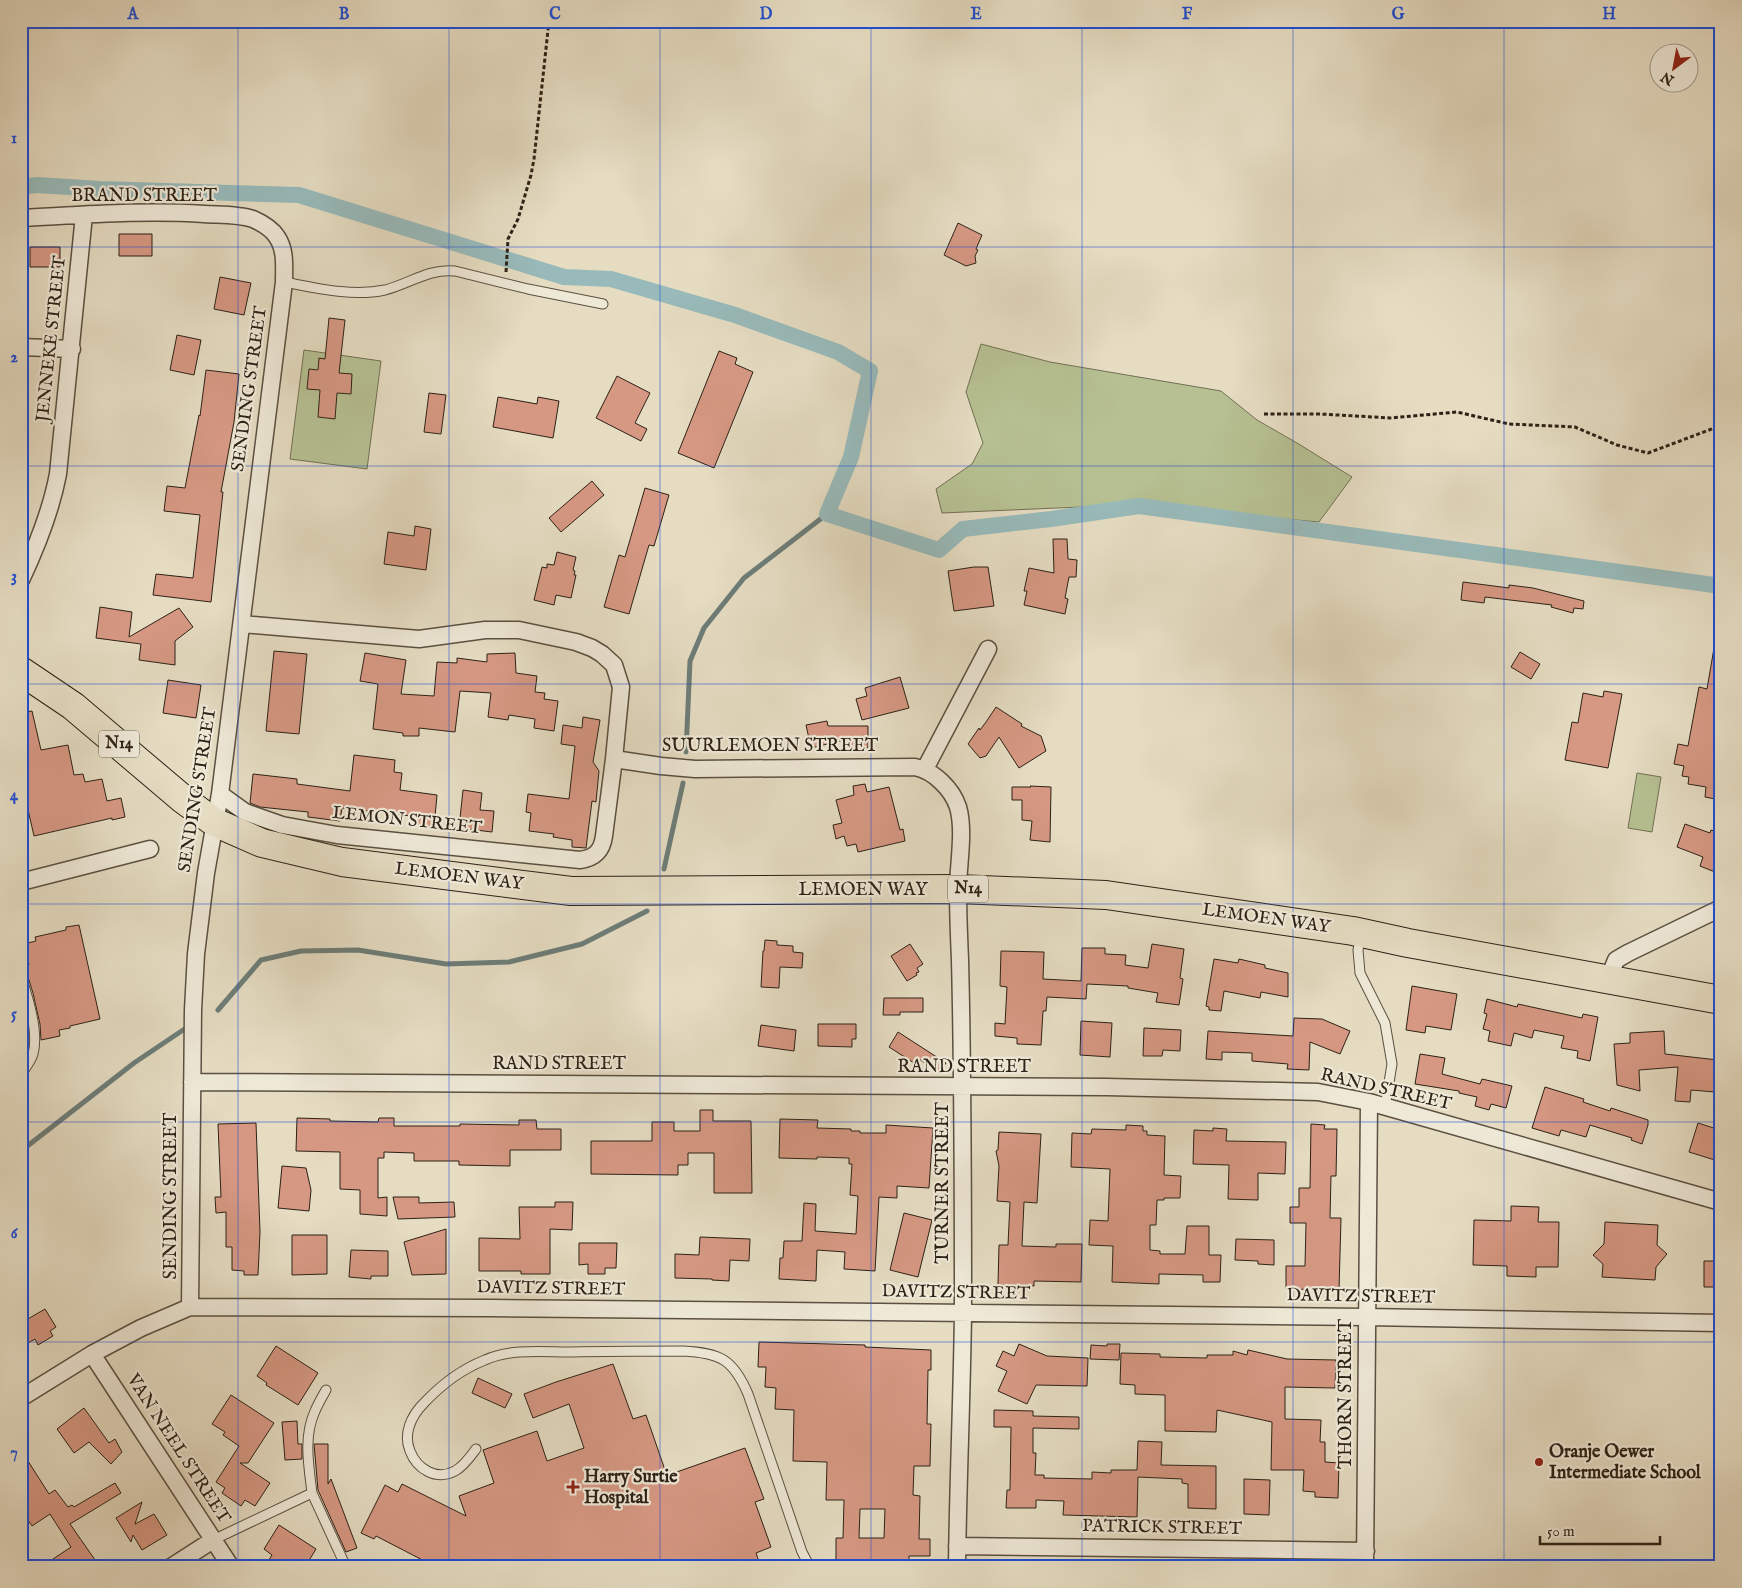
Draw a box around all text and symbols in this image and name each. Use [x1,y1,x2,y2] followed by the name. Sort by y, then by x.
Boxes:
[127,5,140,25] text: A
[339,5,350,25] text: B
[549,5,561,25] text: C
[760,5,773,25] text: D
[970,5,982,25] text: E
[1182,5,1193,25] text: F
[1392,5,1405,25] text: G
[1602,5,1616,25] text: H
[1650,42,1700,92] north arrow
[1658,67,1678,90] text: N
[11,129,17,149] text: 1
[71,185,217,208] street label: BRAND STREET
[32,255,72,425] street label: JENNEKE STREET
[227,305,273,473] street label: SENDING STREET
[10,348,18,368] text: 2
[11,567,17,587] text: 3
[174,706,222,874] street label: SENDING STREET
[99,731,139,758] road number: N14
[662,735,878,758] street label: SUURLEMOEN STREET
[10,786,19,806] text: 4
[331,802,483,840] street label: LEMON STREET
[393,858,525,896] street label: LEMOEN WAY
[948,876,988,902] road number: N14
[798,879,928,902] street label: LEMOEN WAY
[1200,899,1332,939] street label: LEMOEN WAY
[11,1005,17,1025] text: 5
[492,1053,626,1076] street label: RAND STREET
[897,1056,1031,1079] street label: RAND STREET
[1318,1064,1454,1116] street label: RAND STREET
[932,1102,955,1264] street label: TURNER STREET
[160,1113,183,1279] street label: SENDING STREET
[11,1224,19,1244] text: 6
[476,1276,626,1302] street label: DAVITZ STREET
[881,1280,1031,1306] street label: DAVITZ STREET
[1286,1284,1436,1310] street label: DAVITZ STREET
[1335,1319,1358,1469] street label: THORN STREET
[120,1369,235,1528] street label: VAN NEEL STREET
[1549,1441,1702,1485] place label: Oranje Oewer Intermediate School
[10,1443,18,1463] text: 7
[1533,1456,1545,1468] marker: Oranje Oewer Intermediate School
[584,1466,678,1510] place label: Harry Surtie Hospital
[566,1480,580,1494] marker: Harry Surtie Hospital
[1540,1513,1660,1545] scale bar
[1082,1515,1242,1541] street label: PATRICK STREET
[1547,1522,1575,1541] text: 50 m

